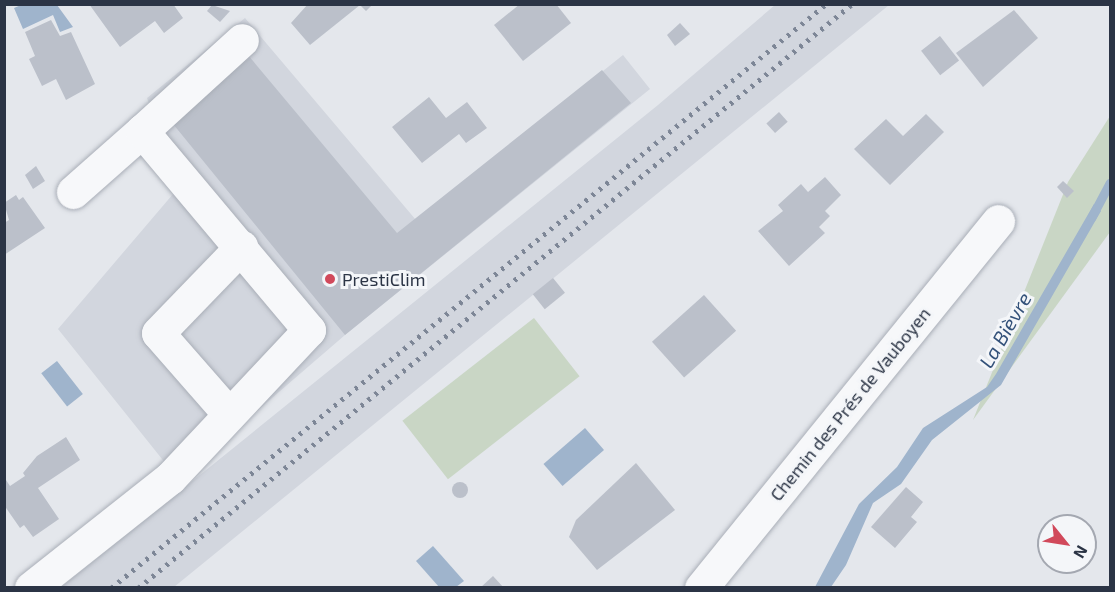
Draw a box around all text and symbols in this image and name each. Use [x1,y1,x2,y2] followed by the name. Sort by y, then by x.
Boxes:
[342,268,426,290] place label: PrestiClim
[323,272,337,286] marker: PrestiClim
[974,288,1036,372] water label: La Bièvre
[765,303,935,505] street label: Chemin des Prés de Vauboyen
[1037,514,1097,574] north arrow
[1070,542,1092,562] text: N

